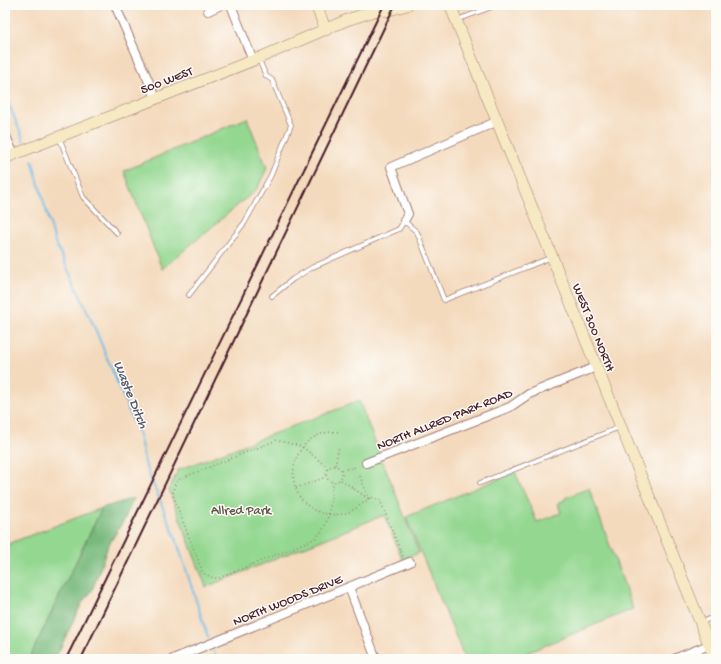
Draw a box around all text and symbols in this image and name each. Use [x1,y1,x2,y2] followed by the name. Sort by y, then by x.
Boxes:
[139,64,196,98] street label: 500 WEST
[568,282,617,375] street label: WEST 300 NORTH
[108,359,151,432] water label: Waste Ditch
[375,386,515,454] street label: NORTH ALLRED PARK ROAD
[211,504,272,519] park label: Allred Park
[231,572,346,630] street label: NORTH WOODS DRIVE

